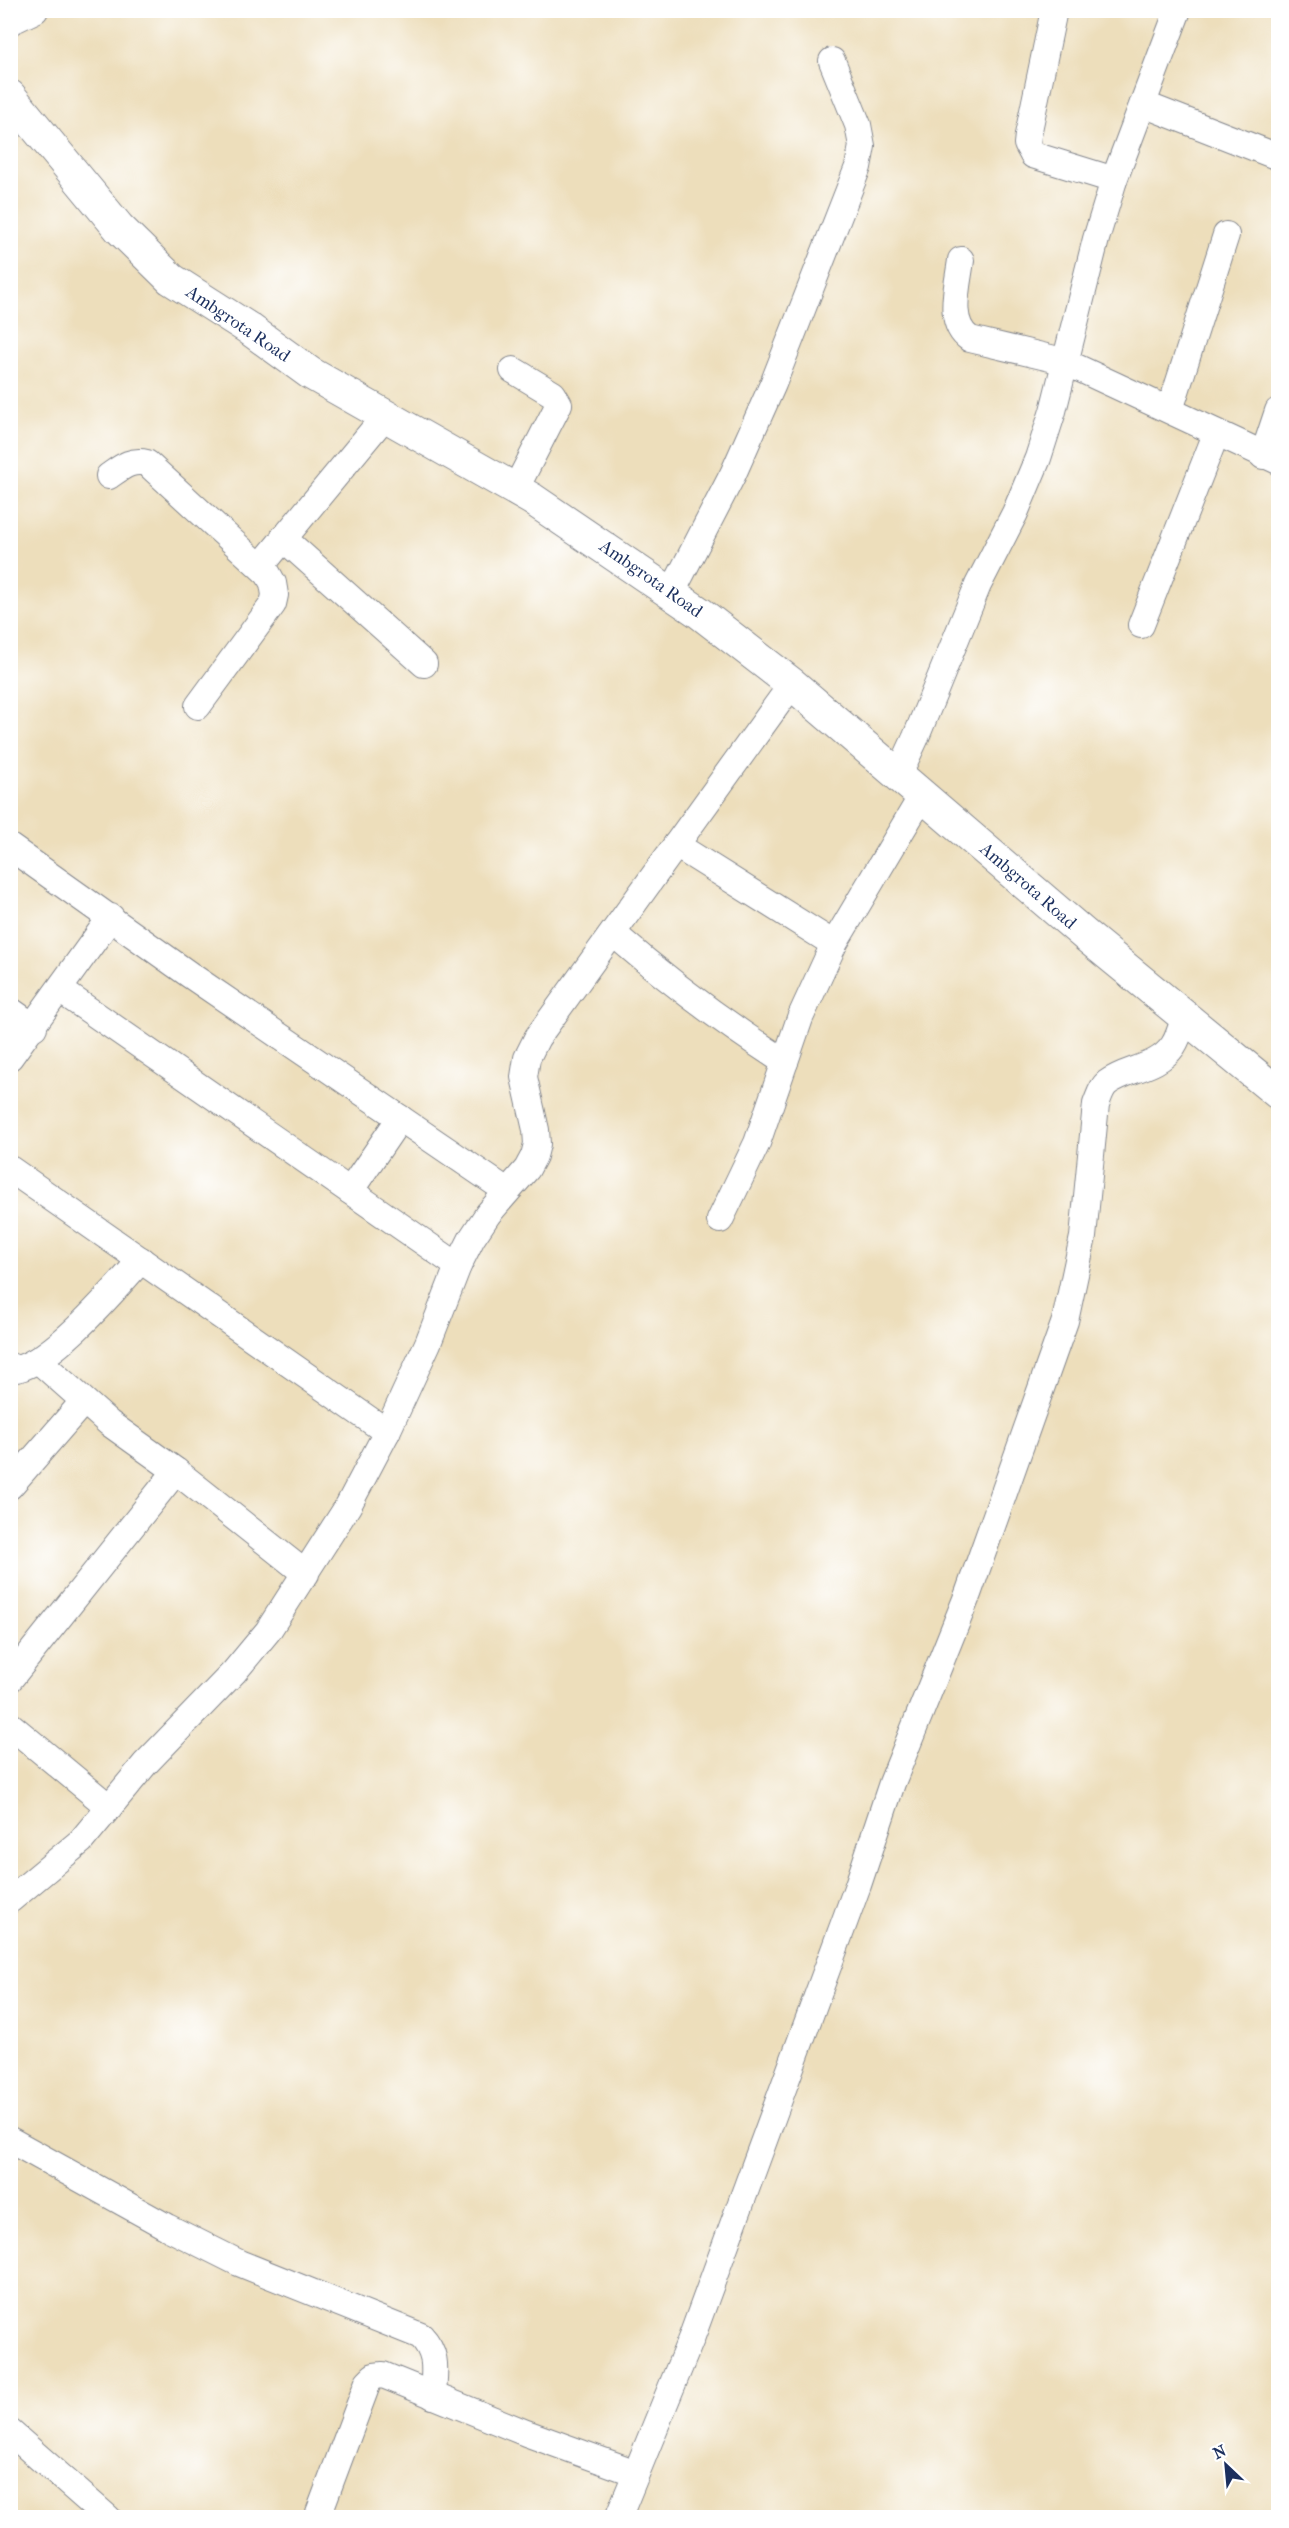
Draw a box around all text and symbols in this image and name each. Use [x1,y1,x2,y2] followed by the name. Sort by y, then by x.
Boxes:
[181,281,294,367] street label: Ambgrota Road
[595,535,707,622] street label: Ambgrota Road
[975,838,1081,934] street label: Ambgrota Road
[1196,2435,1256,2495] north arrow
[1210,2440,1230,2463] text: N

